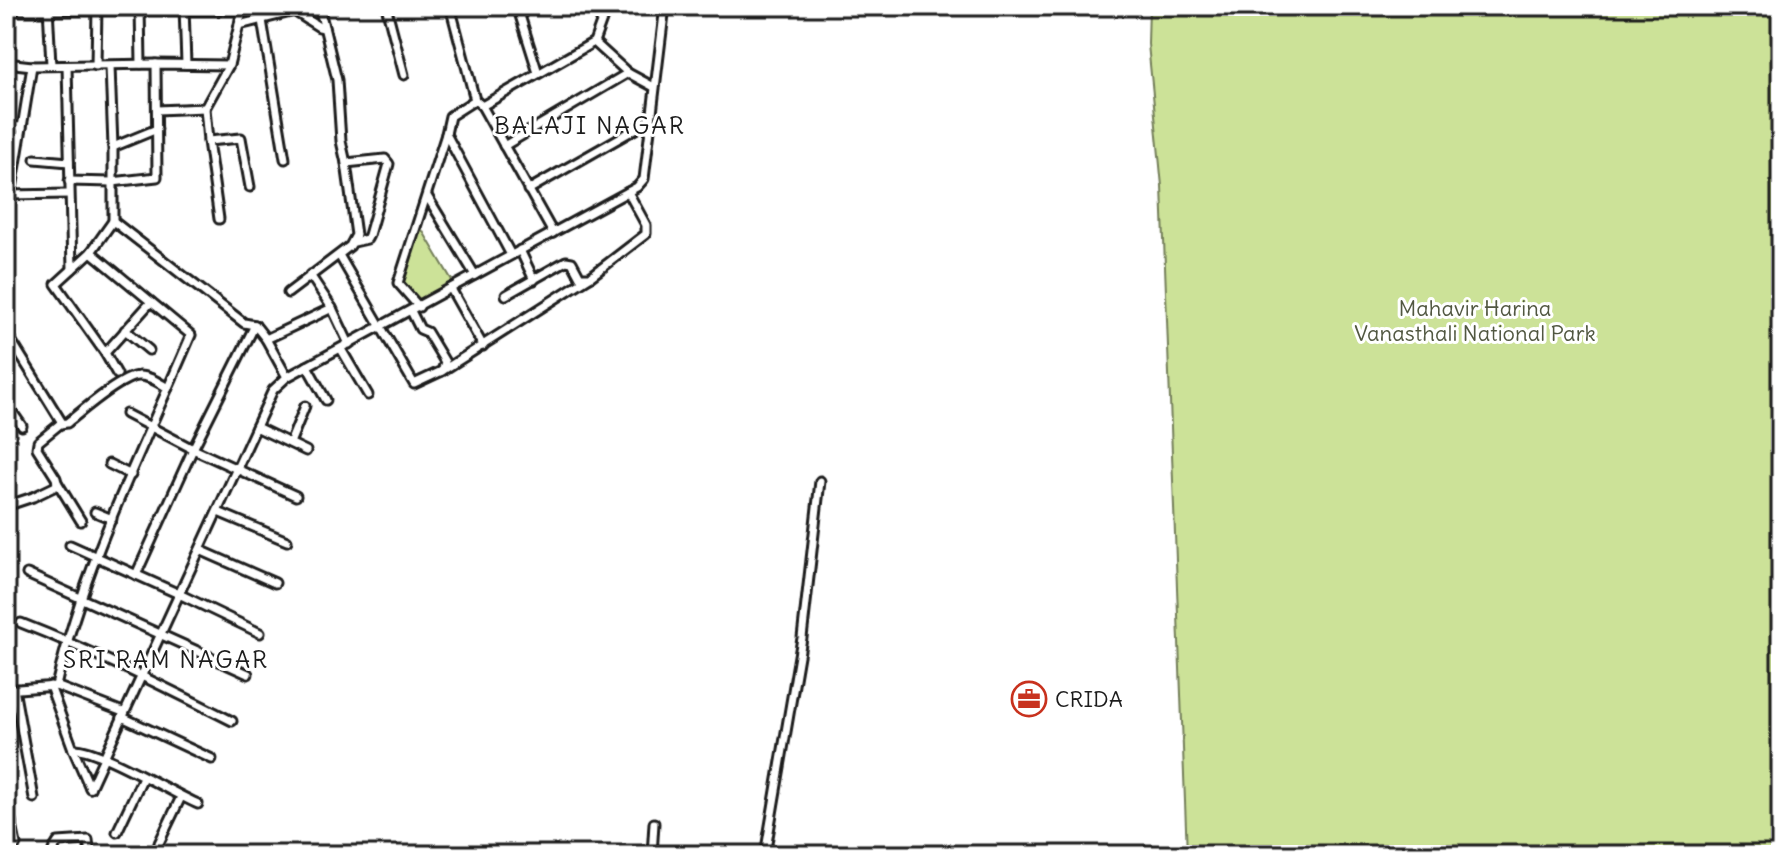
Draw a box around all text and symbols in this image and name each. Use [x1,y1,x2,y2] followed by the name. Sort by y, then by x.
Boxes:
[494,110,686,140] district label: BALAJI NAGAR
[1354,294,1596,347] park label: Mahavir Harina Vanasthali National Park
[63,644,269,674] district label: SRI RAM NAGAR
[1010,680,1048,718] office icon: CRIDA
[1055,685,1123,713] place label: CRIDA

